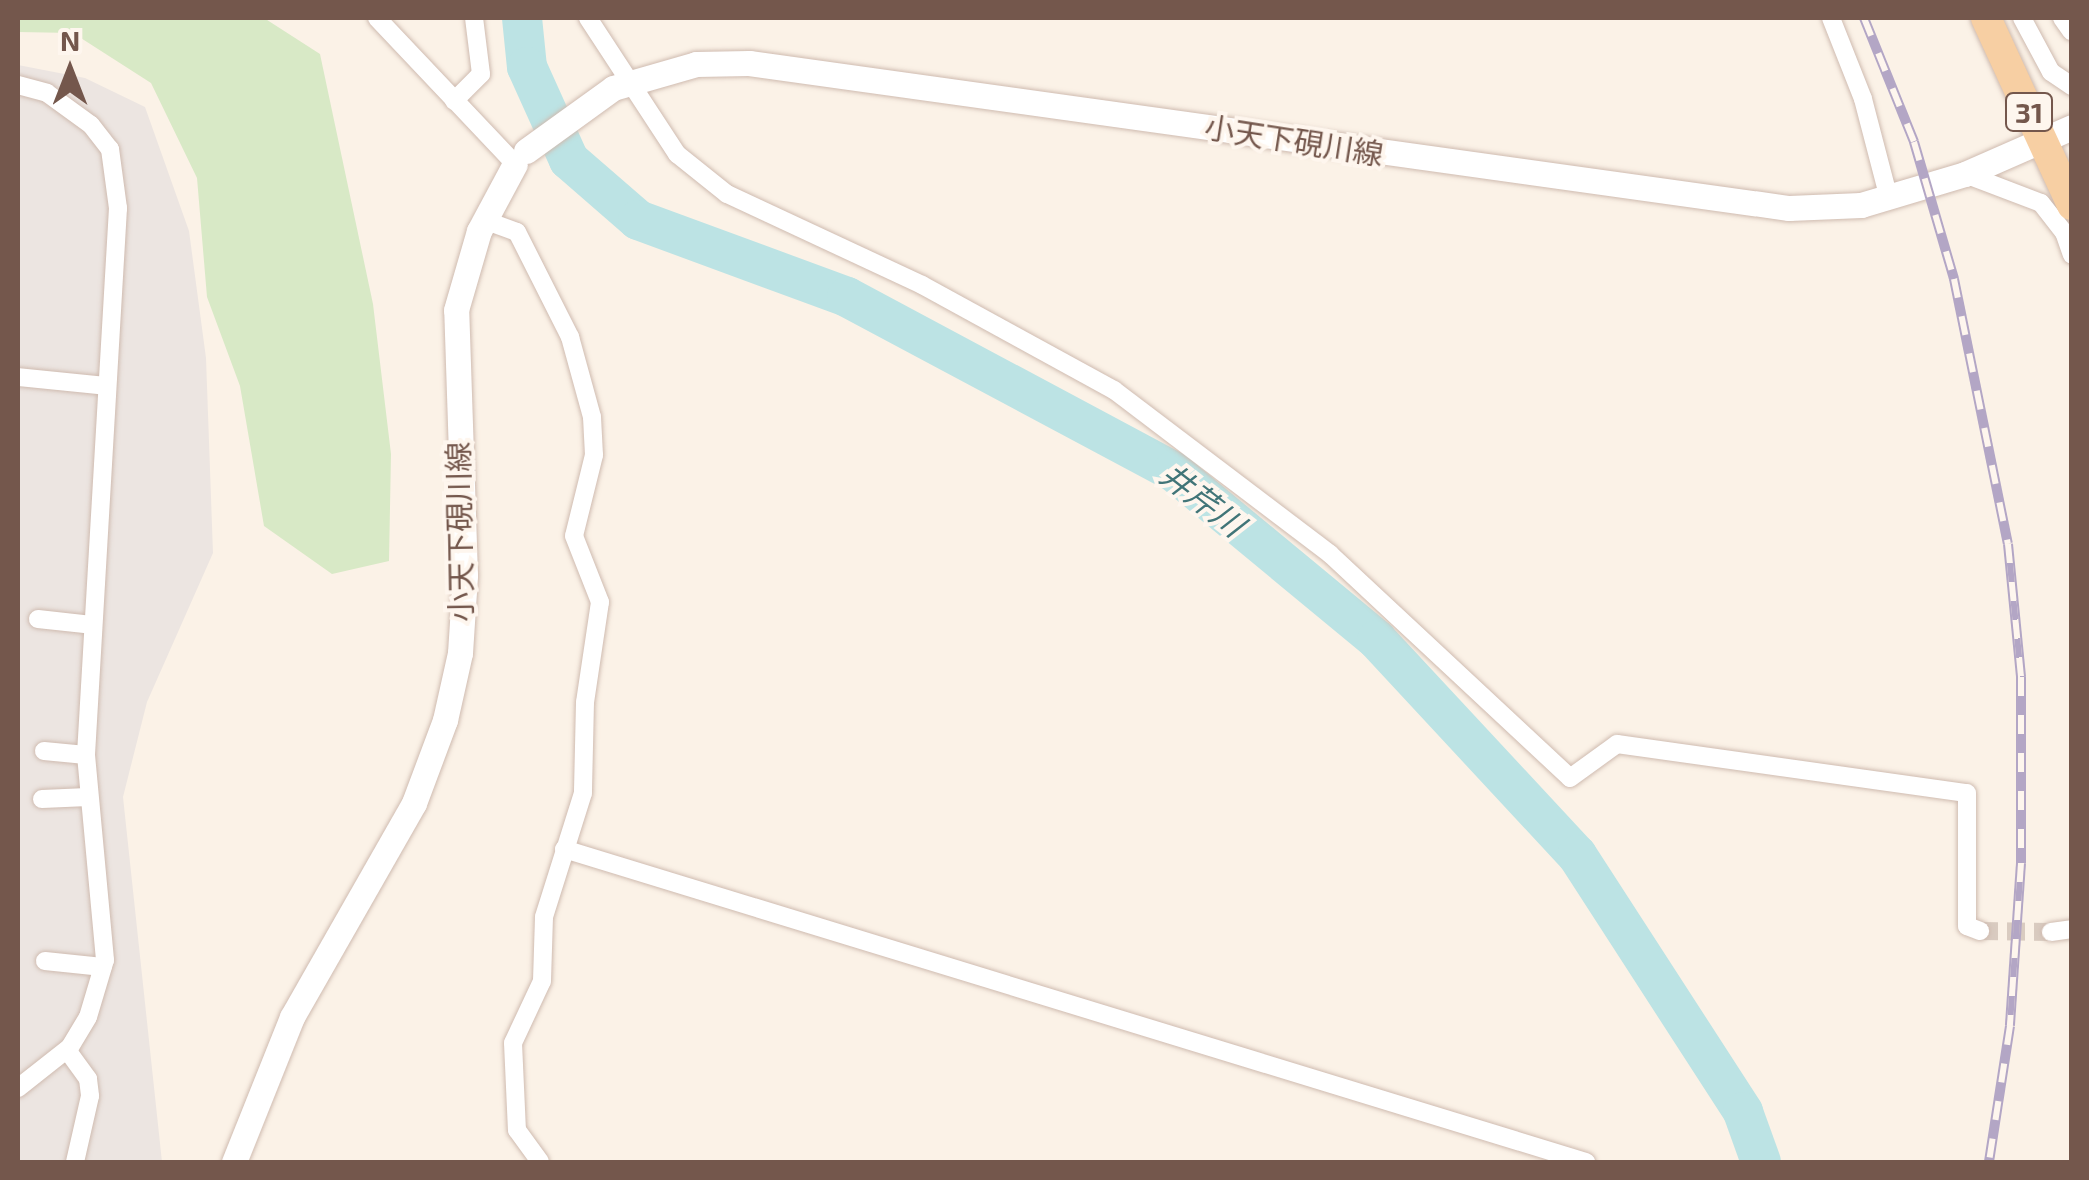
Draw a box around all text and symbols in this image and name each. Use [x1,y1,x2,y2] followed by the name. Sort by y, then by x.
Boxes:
[20,20,120,120] north arrow
[60,23,80,57] text: N
[2004,89,2054,135] road number: 31
[1202,108,1386,172] street label: 小天下硯川線
[439,442,479,622] street label: 小天下硯川線
[1153,454,1253,544] water label: 井芹川

